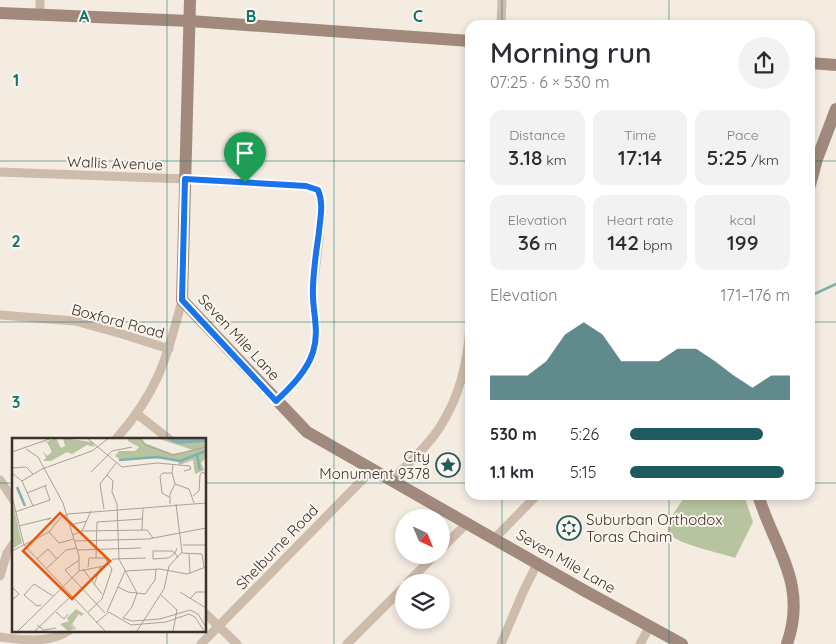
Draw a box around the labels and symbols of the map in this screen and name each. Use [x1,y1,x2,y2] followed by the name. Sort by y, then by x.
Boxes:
[79,6,90,26] text: A
[246,6,256,26] text: B
[413,6,423,26] text: C
[13,70,19,90] text: 1
[224,132,266,183] pin
[67,152,163,174] street label: Wallis Avenue
[11,231,21,251] text: 2
[194,290,284,384] street label: Seven Mile Lane
[69,299,167,343] street label: Boxford Road
[12,392,20,412] text: 3
[12,438,206,632] inset map
[319,447,430,483] place label: City Monument 9378
[435,452,461,478] place icon: City Monument 9378
[232,501,322,593] street label: Shelburne Road
[395,509,450,564] north arrow
[586,510,722,546] place label: Suburban Orthodox Toras Chaim
[556,515,582,541] synagogue icon: Suburban Orthodox Toras Chaim
[513,525,619,597] street label: Seven Mile Lane

